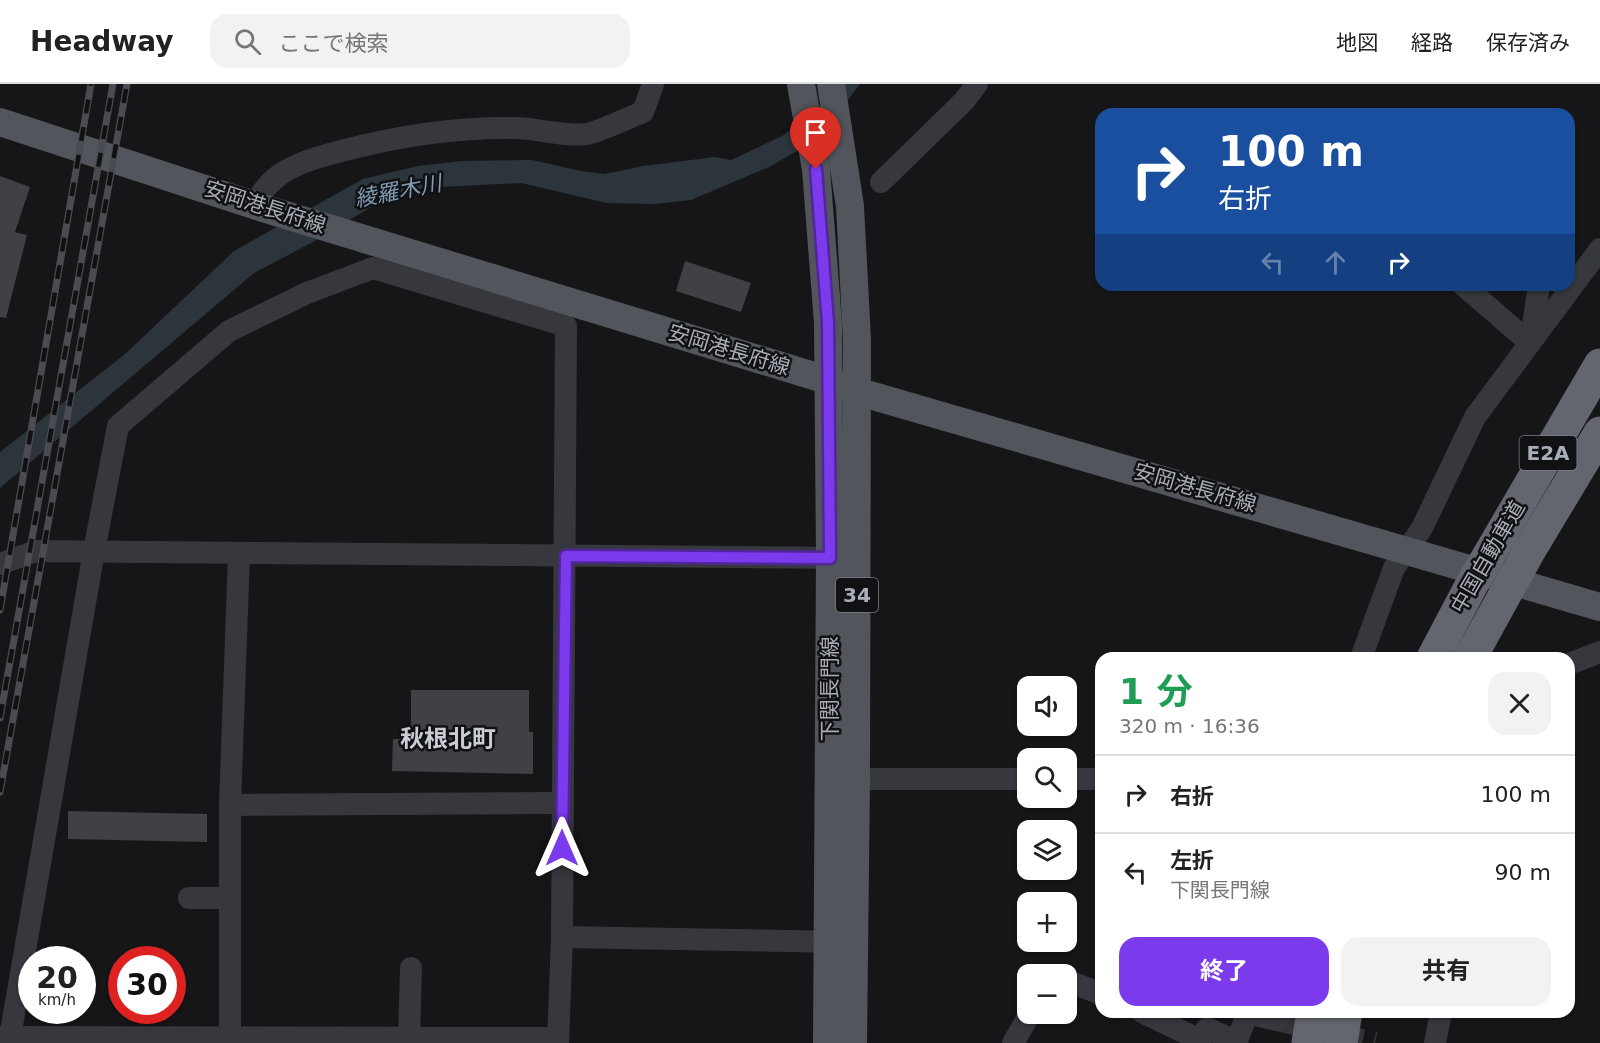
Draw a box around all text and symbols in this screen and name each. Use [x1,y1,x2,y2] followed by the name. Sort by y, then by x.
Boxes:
[210,14,630,68] search box
[30,25,174,58] text: Headway
[231,25,264,58] icon: search
[279,31,389,56] text: ここで検索
[1336,31,1378,55] text: 地図
[1411,31,1453,55] text: 経路
[1486,31,1570,55] text: 保存済み
[790,107,841,169] pin
[799,116,832,149] icon: arrive
[1218,127,1364,176] text: 100 m
[1119,132,1197,210] icon: right
[352,170,446,212] water label: 綾羅木川
[201,176,329,238] street label: 安岡港長府線
[1218,183,1272,214] text: 右折
[1256,246,1289,279] icon: left
[1319,246,1352,279] icon: ahead
[1382,246,1415,279] icon: right
[665,320,793,380] street label: 安岡港長府線
[1520,436,1576,470] road number: E2A
[1131,459,1259,517] street label: 安岡港長府線
[1446,496,1530,618] street label: 中国自動車道
[836,578,878,612] road number: 34
[818,637,842,742] street label: 下関長門線
[1119,671,1193,712] text: 1 分
[1488,672,1551,735] button: close
[1017,676,1077,1024] map controls
[1017,676,1077,736] button: sound
[1119,714,1260,738] text: 320 m · 16:36
[400,725,496,753] district label: 秋根北町
[1017,748,1077,808] button: search
[1119,778,1152,811] icon: right
[1481,782,1551,807] text: 100 m
[1170,784,1214,809] text: 右折
[530,816,594,880] position arrow
[1017,820,1077,880] button: layers
[1170,848,1214,873] text: 左折
[1119,856,1152,889] icon: left
[1495,860,1551,885] text: 90 m
[1170,878,1270,902] text: 下関長門線
[1017,892,1077,952] button: +
[1119,937,1329,1006] button: 終了
[1341,937,1551,1006] button: 共有
[108,946,186,1024] speed limit sign: 30
[36,960,78,995] text: 20
[1017,964,1077,1024] button: −
[38,991,76,1009] text: km/h

